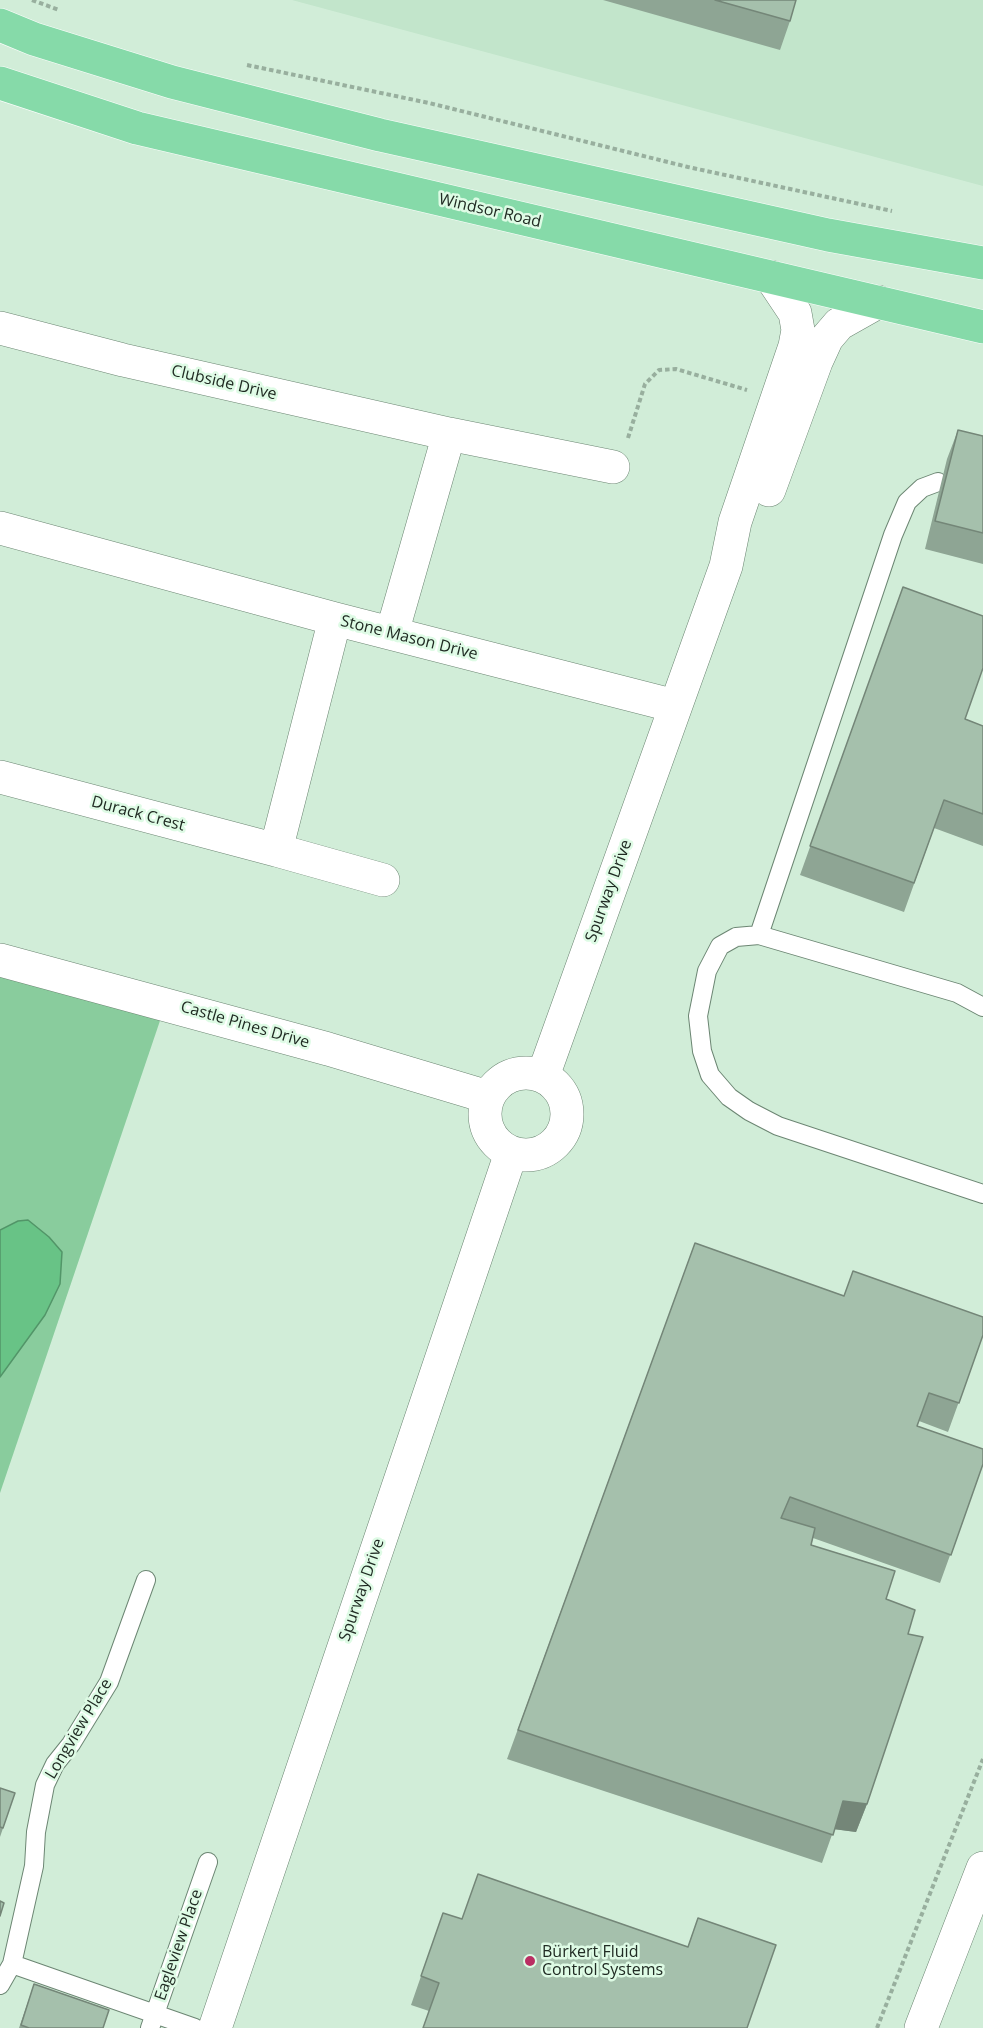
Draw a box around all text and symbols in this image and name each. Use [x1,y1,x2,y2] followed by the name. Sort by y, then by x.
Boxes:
[437,190,543,232] street label: Windsor Road
[169,362,279,404] street label: Clubside Drive
[338,612,480,664] street label: Stone Mason Drive
[89,792,187,836] street label: Durack Crest
[582,837,636,945] street label: Spurway Drive
[178,997,312,1053] street label: Castle Pines Drive
[335,1536,389,1644] street label: Spurway Drive
[42,1676,116,1782] street label: Longview Place
[151,1887,207,2003] street label: Eagleview Place
[542,1942,663,1980] place label: Bürkert Fluid Control Systems
[523,1954,537,1968] marker: Bürkert Fluid Control Systems

